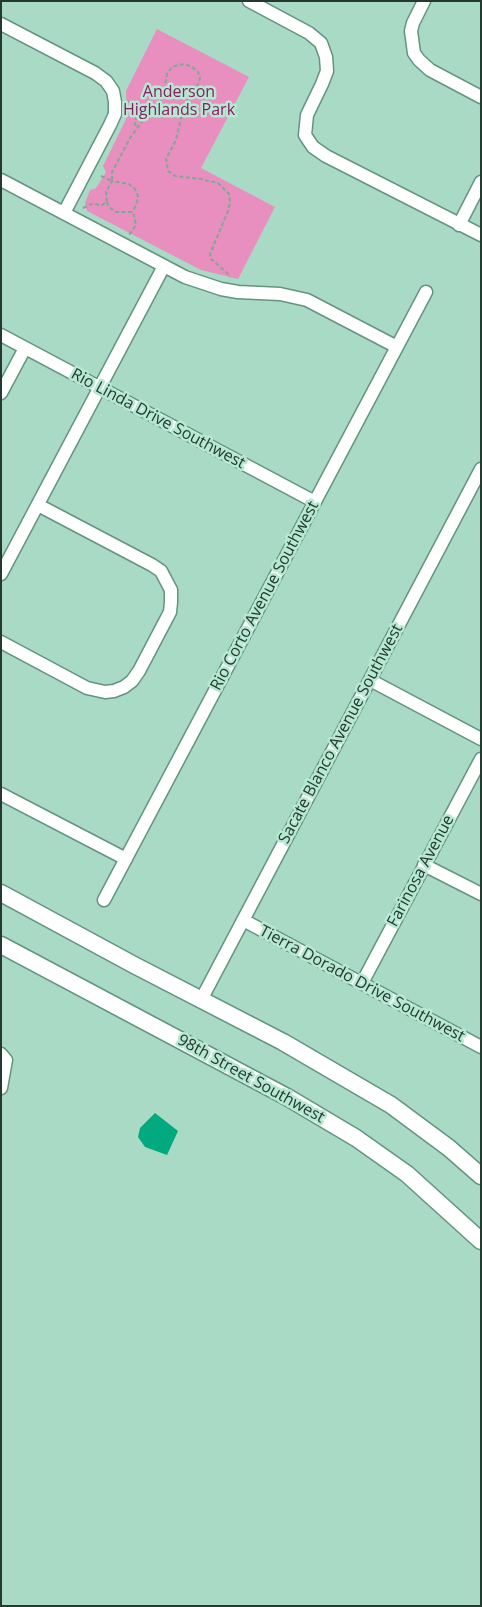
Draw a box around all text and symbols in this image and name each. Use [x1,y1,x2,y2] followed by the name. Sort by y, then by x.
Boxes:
[123,82,235,120] park label: Anderson Highlands Park
[68,365,248,473] street label: Rio Linda Drive Southwest
[207,498,323,694] street label: Rio Corto Avenue Southwest
[275,621,407,847] street label: Sacate Blanco Avenue Southwest
[384,812,458,930] street label: Farinosa Avenue
[256,922,468,1046] street label: Tierra Dorado Drive Southwest
[174,1031,328,1127] street label: 98th Street Southwest

